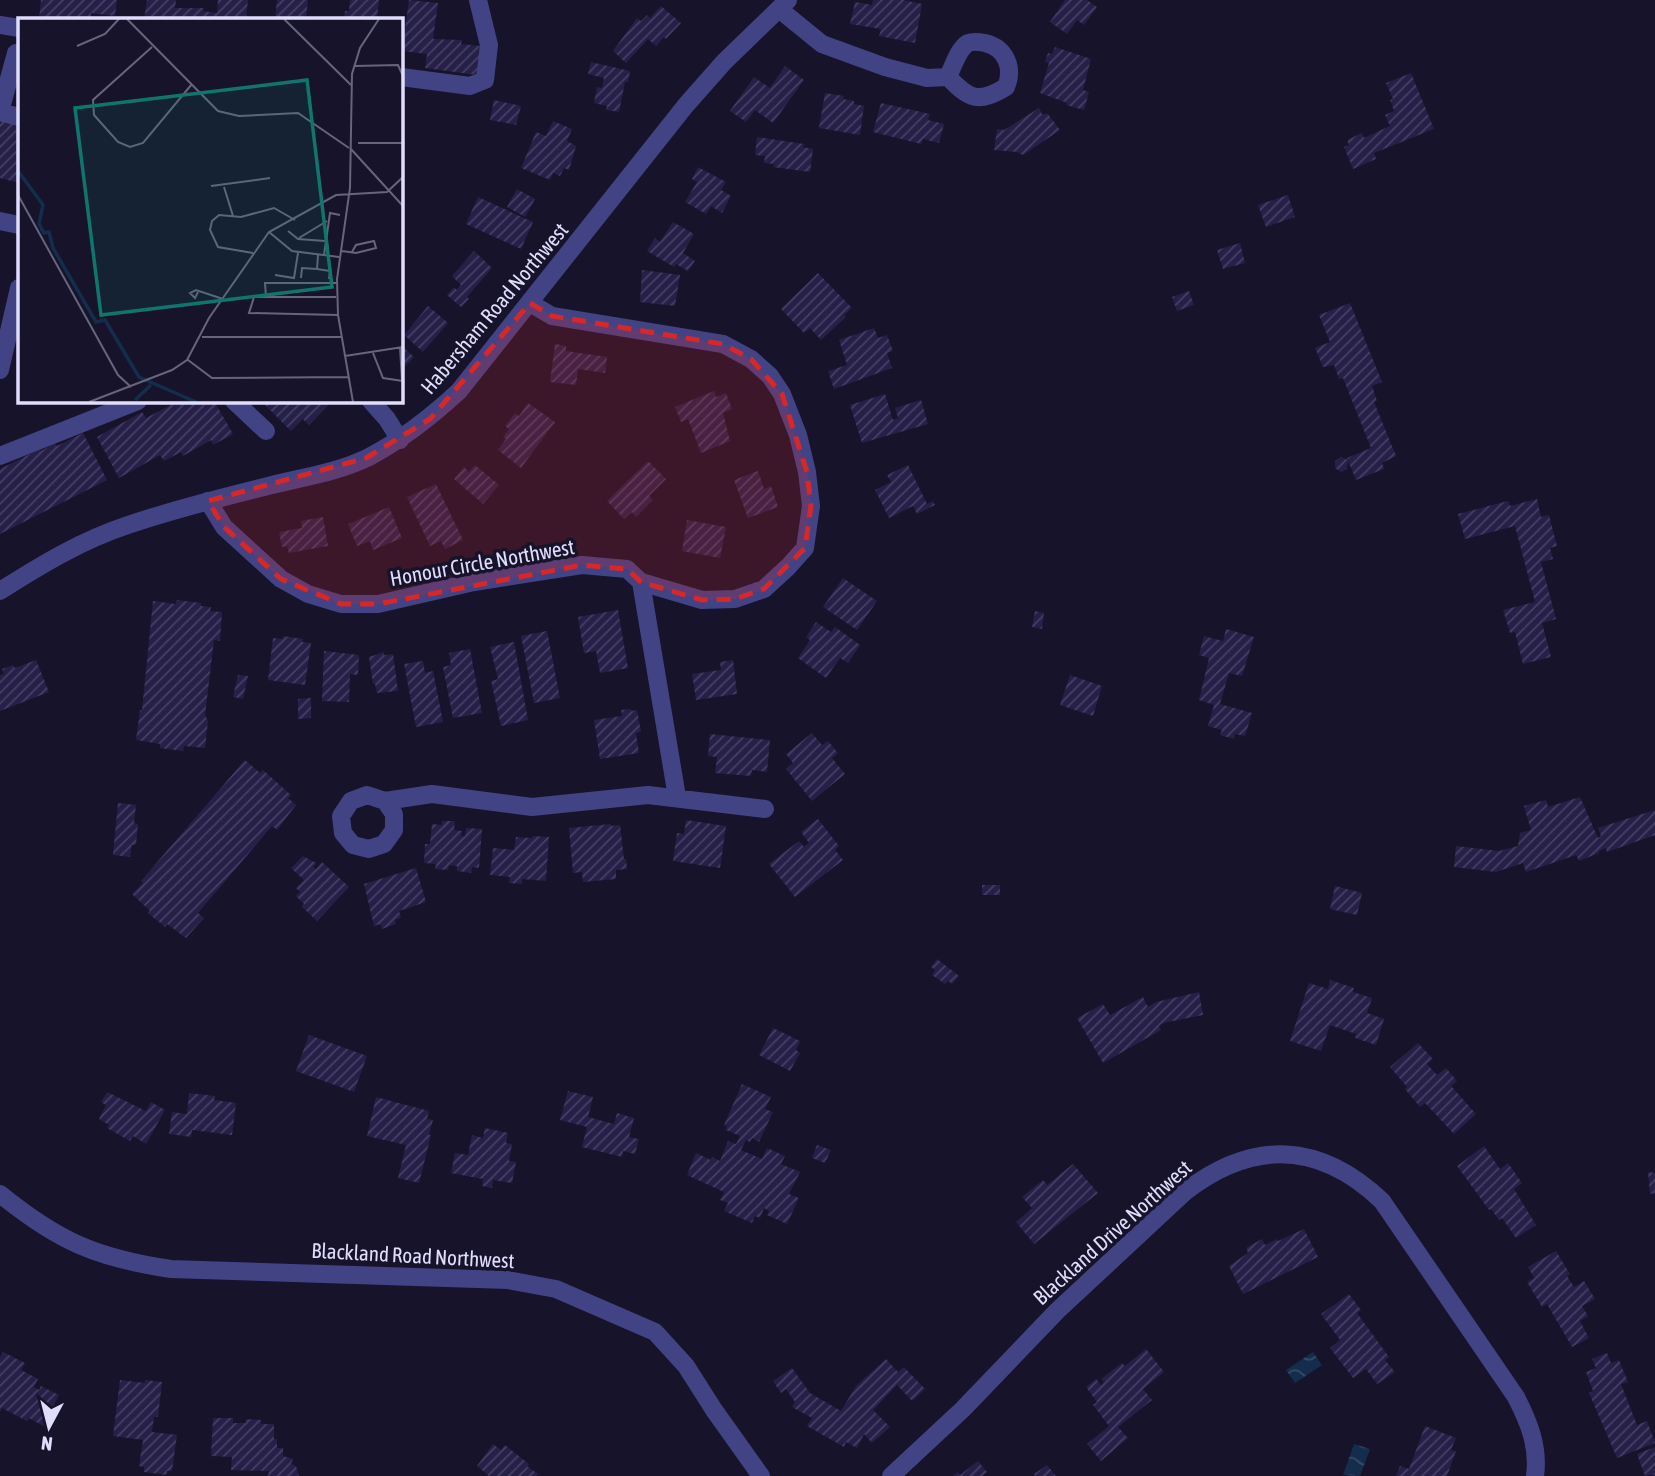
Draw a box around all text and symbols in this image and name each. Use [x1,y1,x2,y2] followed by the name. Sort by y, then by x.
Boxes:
[18,18,402,402] inset map
[415,218,573,398] street label: Habersham Road Northwest
[388,534,576,590] street label: Honour Circle Northwest
[1028,1155,1196,1309] street label: Blackland Drive Northwest
[311,1238,515,1272] street label: Blackland Road Northwest
[14,1392,84,1462] north arrow
[40,1432,54,1455] text: N

